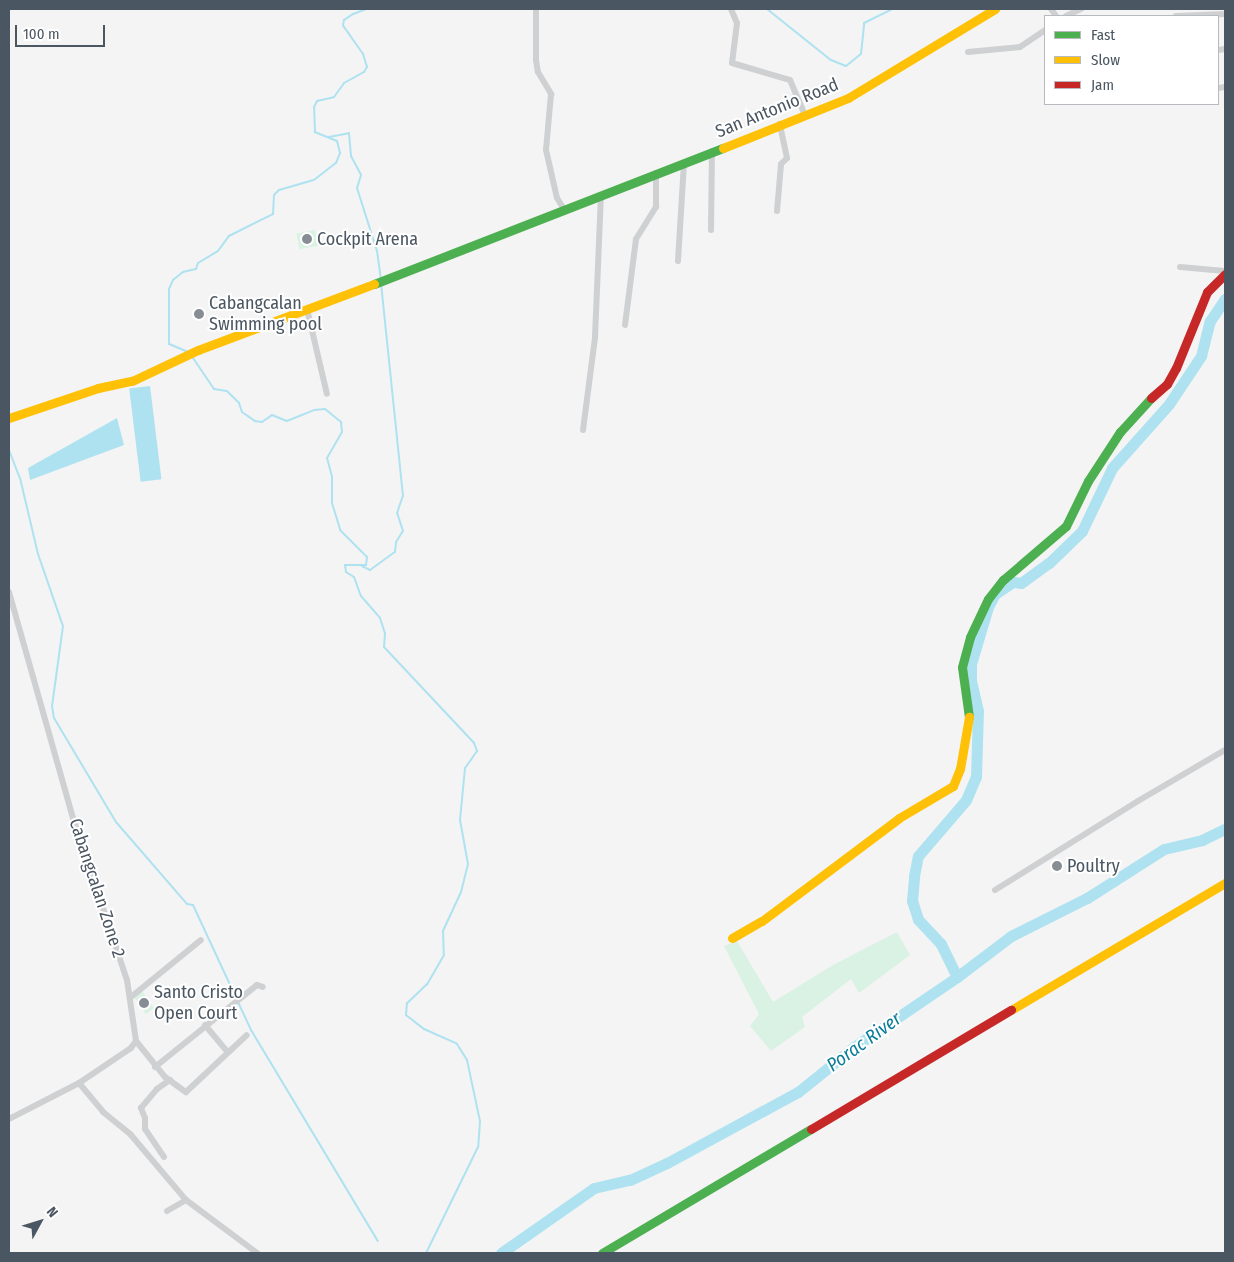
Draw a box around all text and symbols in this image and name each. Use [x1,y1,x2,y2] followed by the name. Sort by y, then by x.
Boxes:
[18,15,108,47] scale bar
[1044,15,1219,105] legend
[23,25,60,43] text: 100 m
[1091,26,1115,44] text: Fast
[1091,51,1120,69] text: Slow
[712,74,842,142] street label: San Antonio Road
[1091,76,1114,94] text: Jam
[317,228,418,250] place label: Cockpit Arena
[301,233,313,245] marker: Cockpit Arena
[209,293,322,336] place label: Cabangcalan Swimming pool
[193,308,205,320] marker: Cabangcalan Swimming pool
[64,816,130,960] street label: Cabangcalan Zone 2
[1067,855,1120,877] place label: Poultry
[1051,860,1063,872] marker: Poultry
[154,982,243,1024] place label: Santo Cristo Open Court
[138,997,150,1009] marker: Santo Cristo Open Court
[822,1007,906,1077] water label: Porac River
[15,1197,65,1247] north arrow
[43,1204,61,1221] text: N

